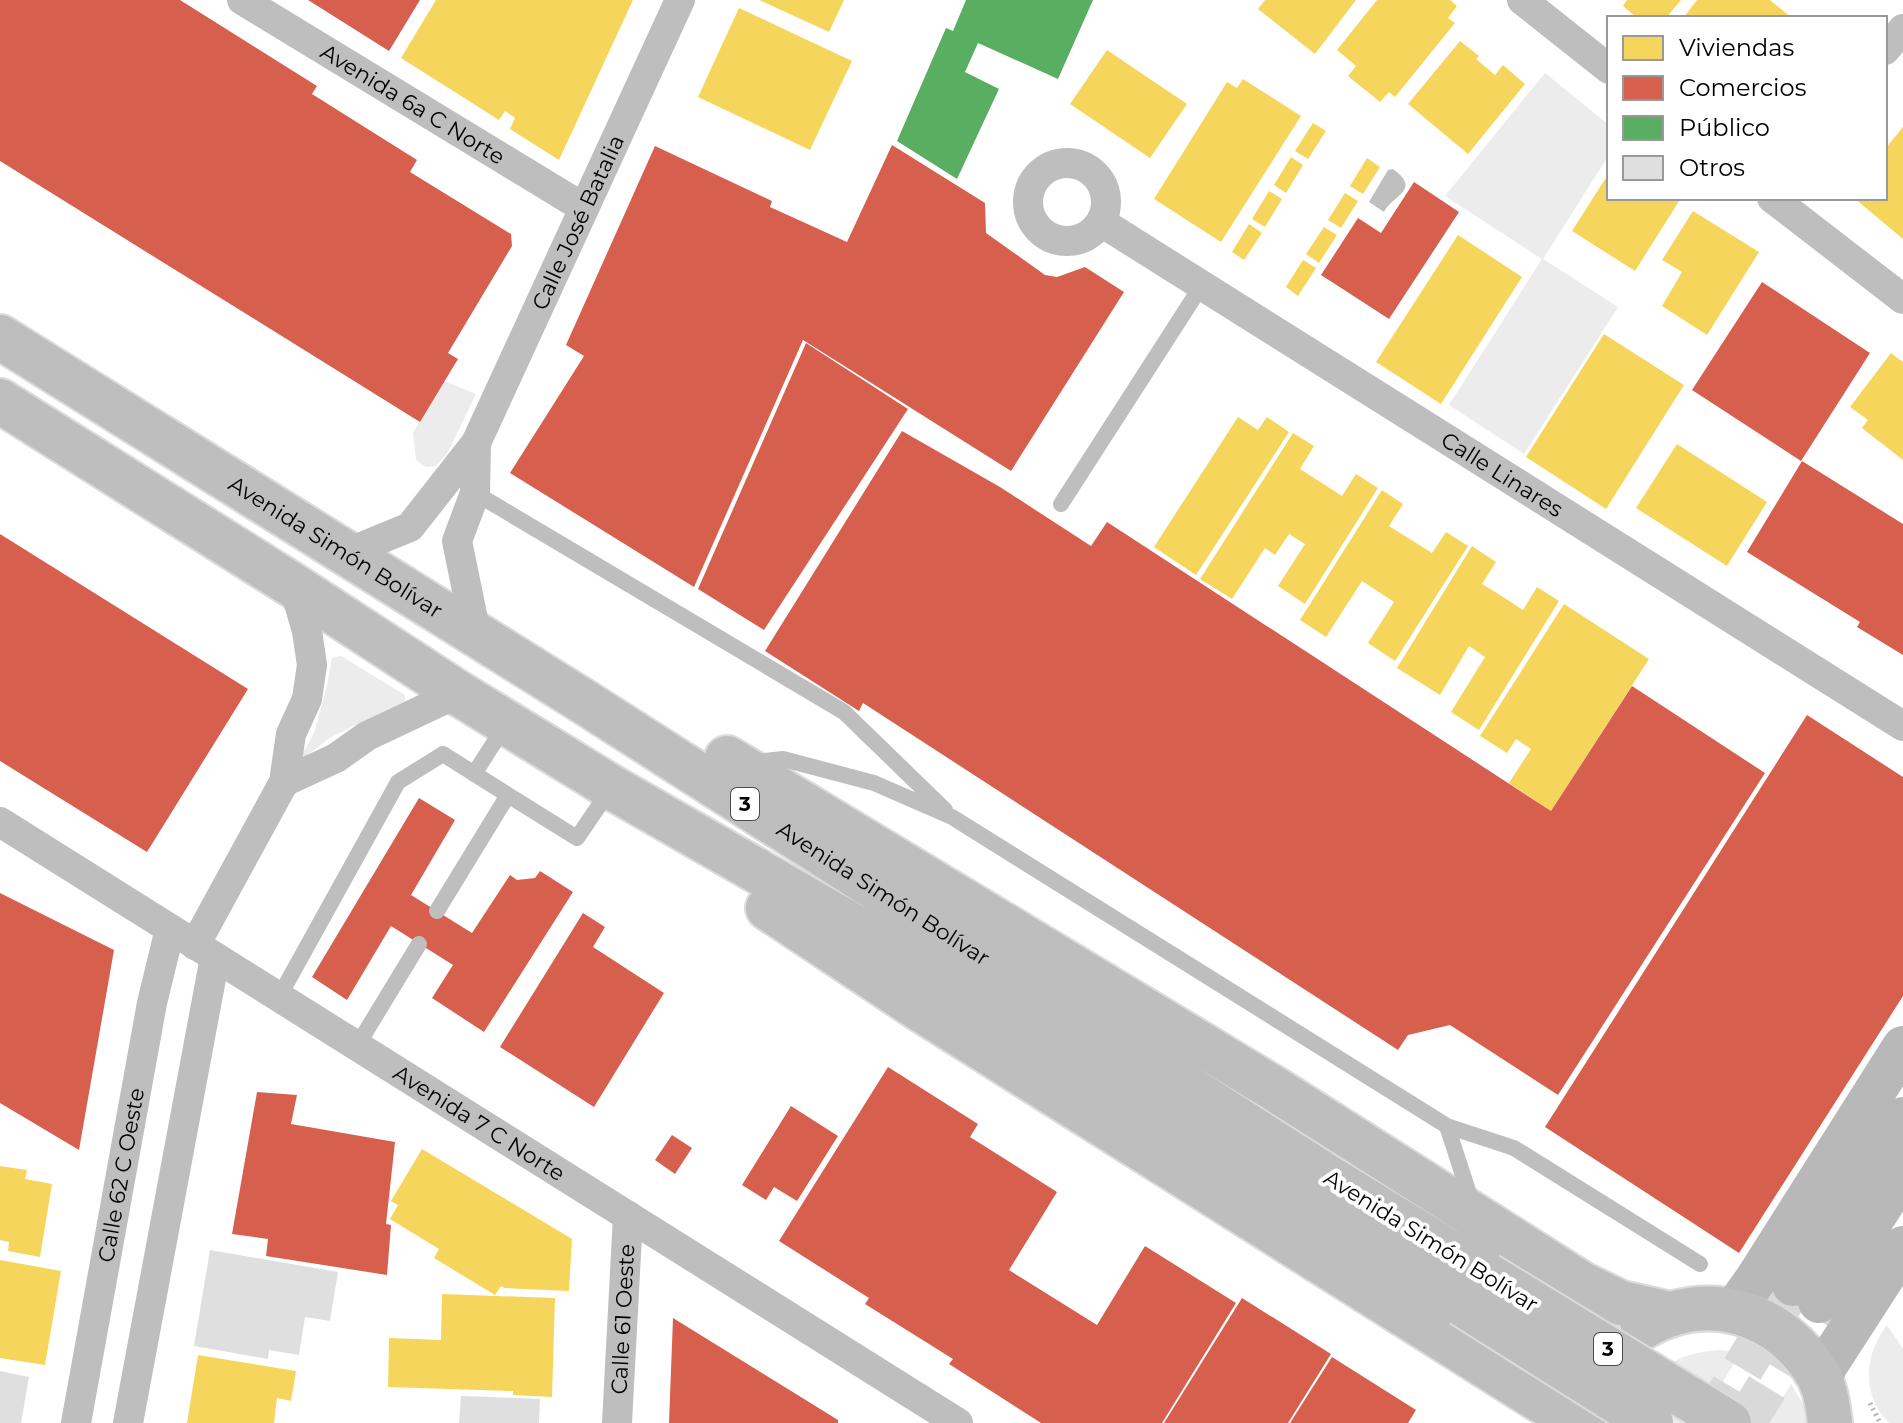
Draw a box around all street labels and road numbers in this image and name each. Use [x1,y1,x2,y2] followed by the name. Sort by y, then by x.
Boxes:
[316,38,510,170] street label: Avenida 6a C Norte
[526,130,630,314] street label: Calle José Batalia
[1436,426,1568,523] street label: Calle Linares
[224,470,448,624] street label: Avenida Simón Bolívar
[731,788,759,820] road number: 3
[772,815,995,971] street label: Avenida Simón Bolívar
[389,1059,570,1187] street label: Avenida 7 C Norte
[92,1086,150,1264] street label: Calle 62 C Oeste
[1319,1164,1543,1318] street label: Avenida Simón Bolívar
[605,1243,640,1395] street label: Calle 61 Oeste
[1594,1333,1622,1365] road number: 3

